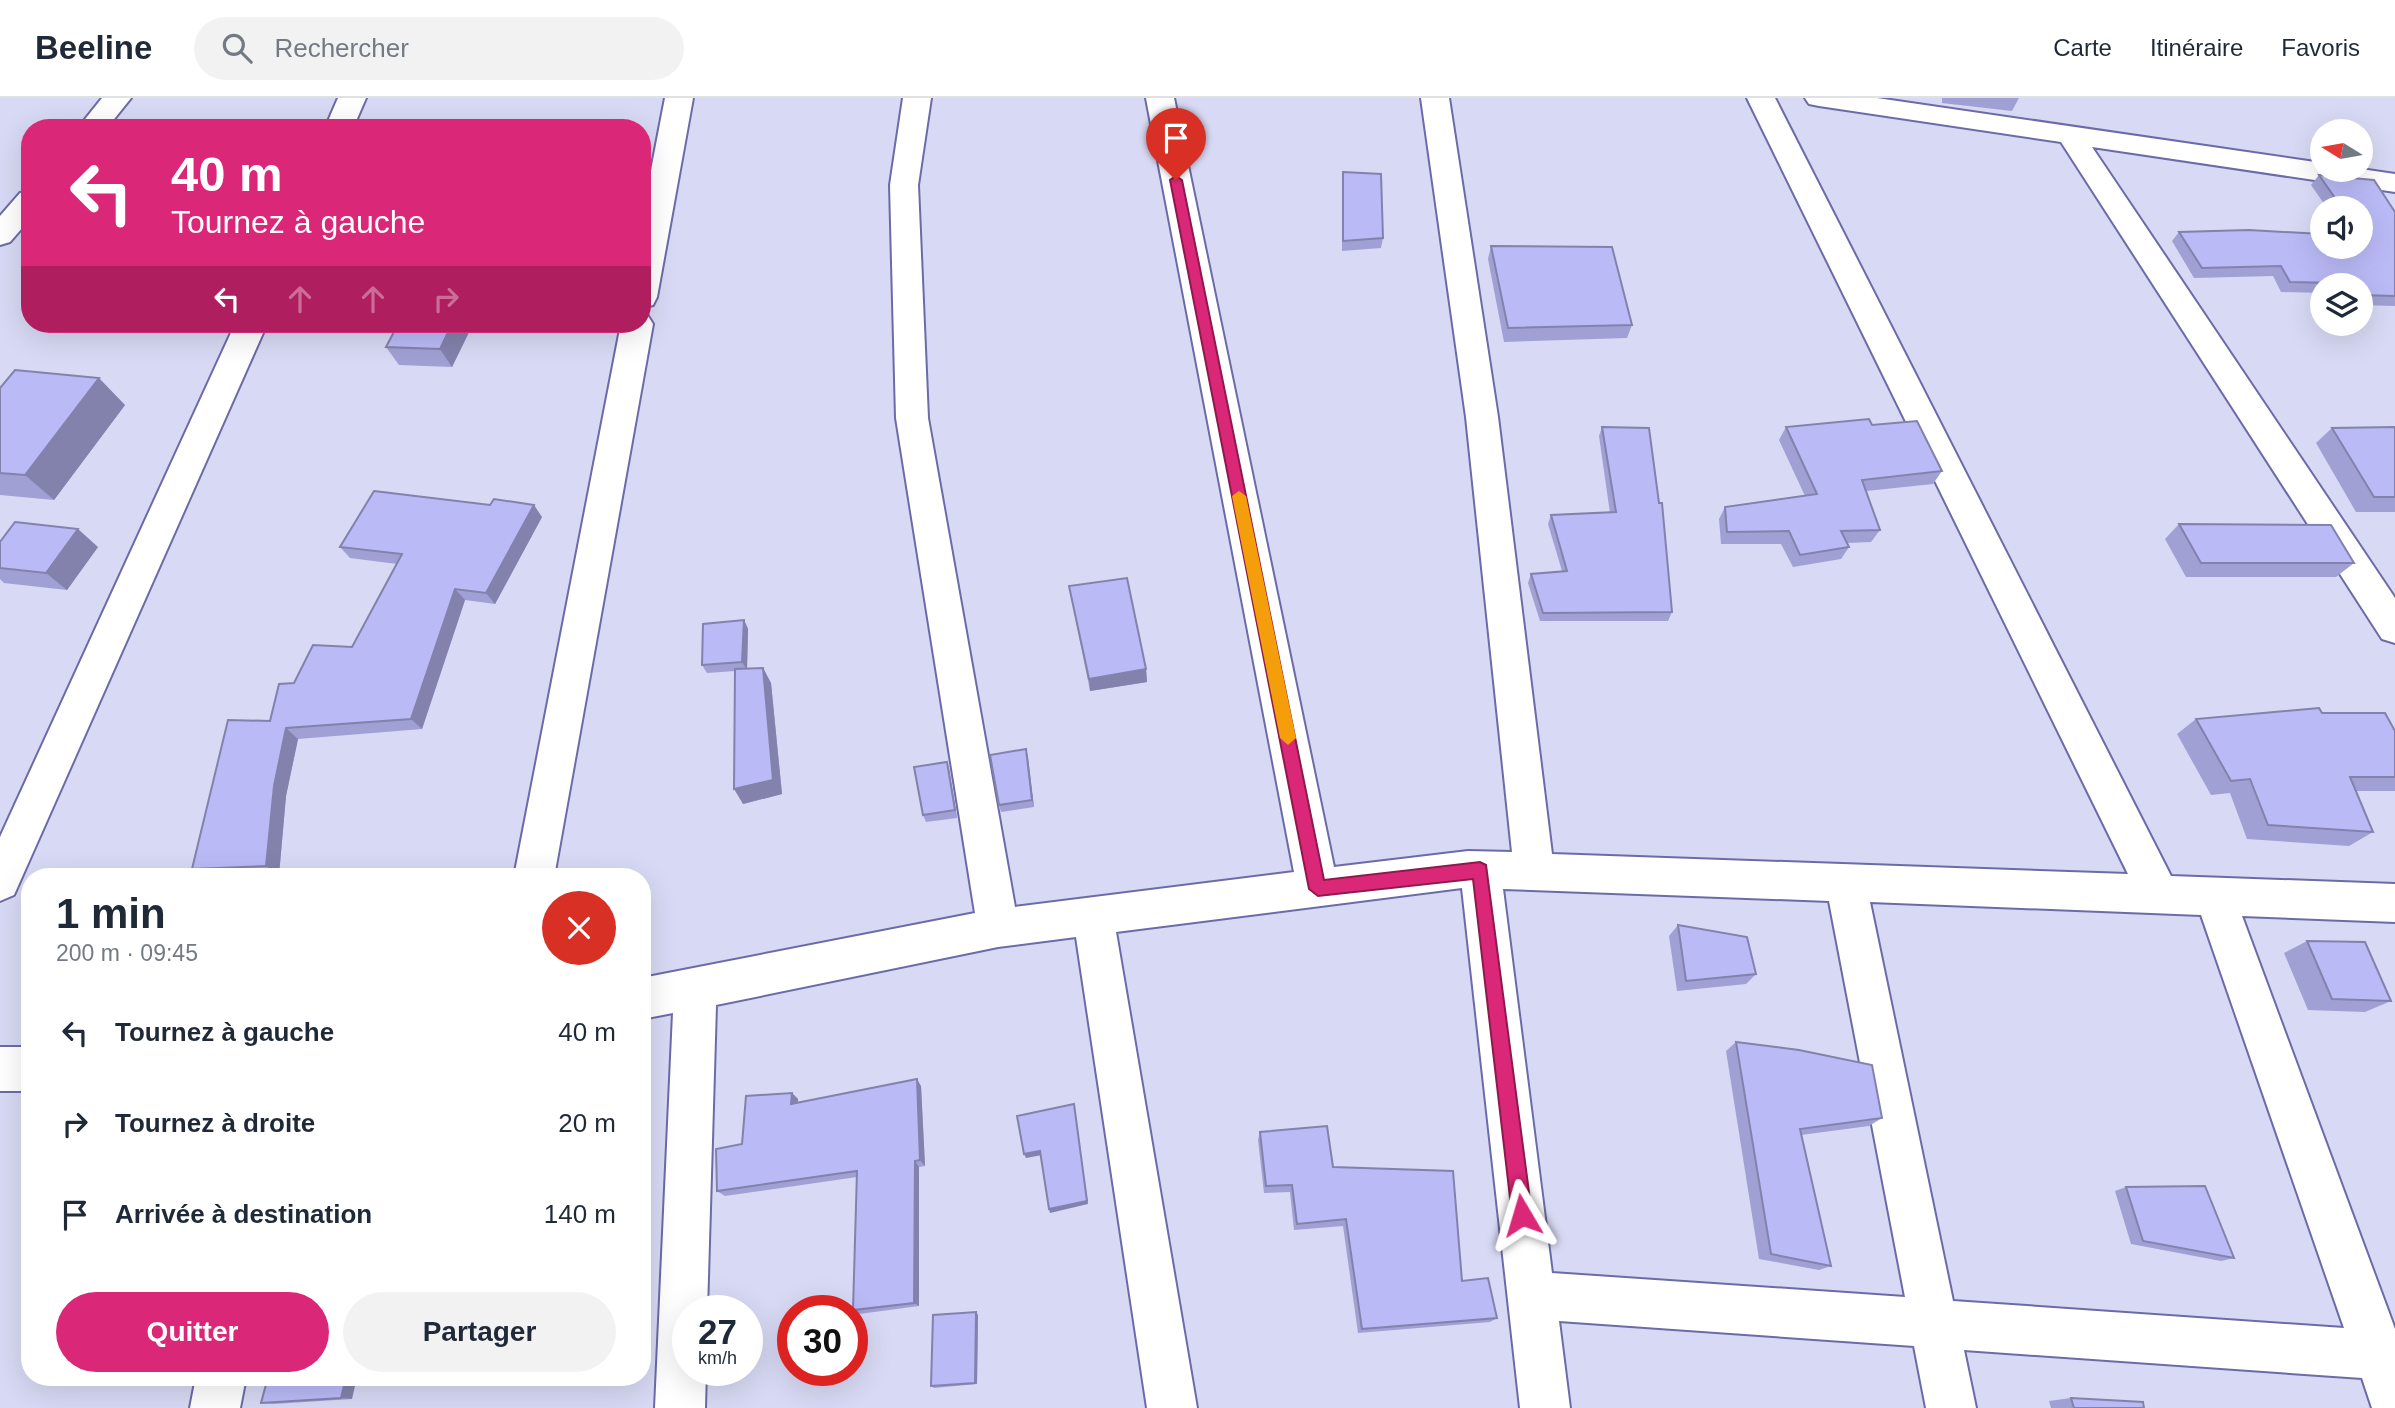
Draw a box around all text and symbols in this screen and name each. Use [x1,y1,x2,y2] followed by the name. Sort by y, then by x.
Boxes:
[194,17,684,80] search box
[35,29,152,66] text: Beeline
[218,29,256,67] icon: search
[274,33,409,63] text: Rechercher
[2053,34,2112,61] text: Carte
[2150,34,2243,61] text: Itinéraire
[2281,34,2360,61] text: Favoris
[1146,108,1206,180] pin
[1157,119,1195,157] icon: arrive
[2310,119,2373,182] north arrow
[2310,119,2373,336] map controls
[56,147,147,238] icon: left
[171,147,283,201] text: 40 m
[2310,196,2373,259] button: sound
[171,204,425,240] text: Tournez à gauche
[2310,273,2373,336] button: layers
[208,280,246,318] icon: left
[281,280,319,318] icon: ahead
[354,280,392,318] icon: ahead
[427,280,465,318] icon: right
[56,890,166,937] text: 1 min
[542,891,616,965] button: close
[56,940,198,966] text: 200 m · 09:45
[56,1014,94,1052] icon: left
[115,1017,334,1047] text: Tournez à gauche
[558,1017,616,1047] text: 40 m
[56,1105,94,1143] icon: right
[115,1108,315,1138] text: Tournez à droite
[558,1108,616,1138] text: 20 m
[1485,1178,1559,1252] position arrow
[56,1196,94,1234] icon: arrive
[115,1199,372,1229] text: Arrivée à destination
[544,1199,616,1229] text: 140 m
[56,1292,329,1372] button: Quitter
[343,1292,616,1372] button: Partager
[777,1295,868,1386] speed limit sign: 30
[698,1312,737,1351] text: 27
[698,1348,737,1368] text: km/h

